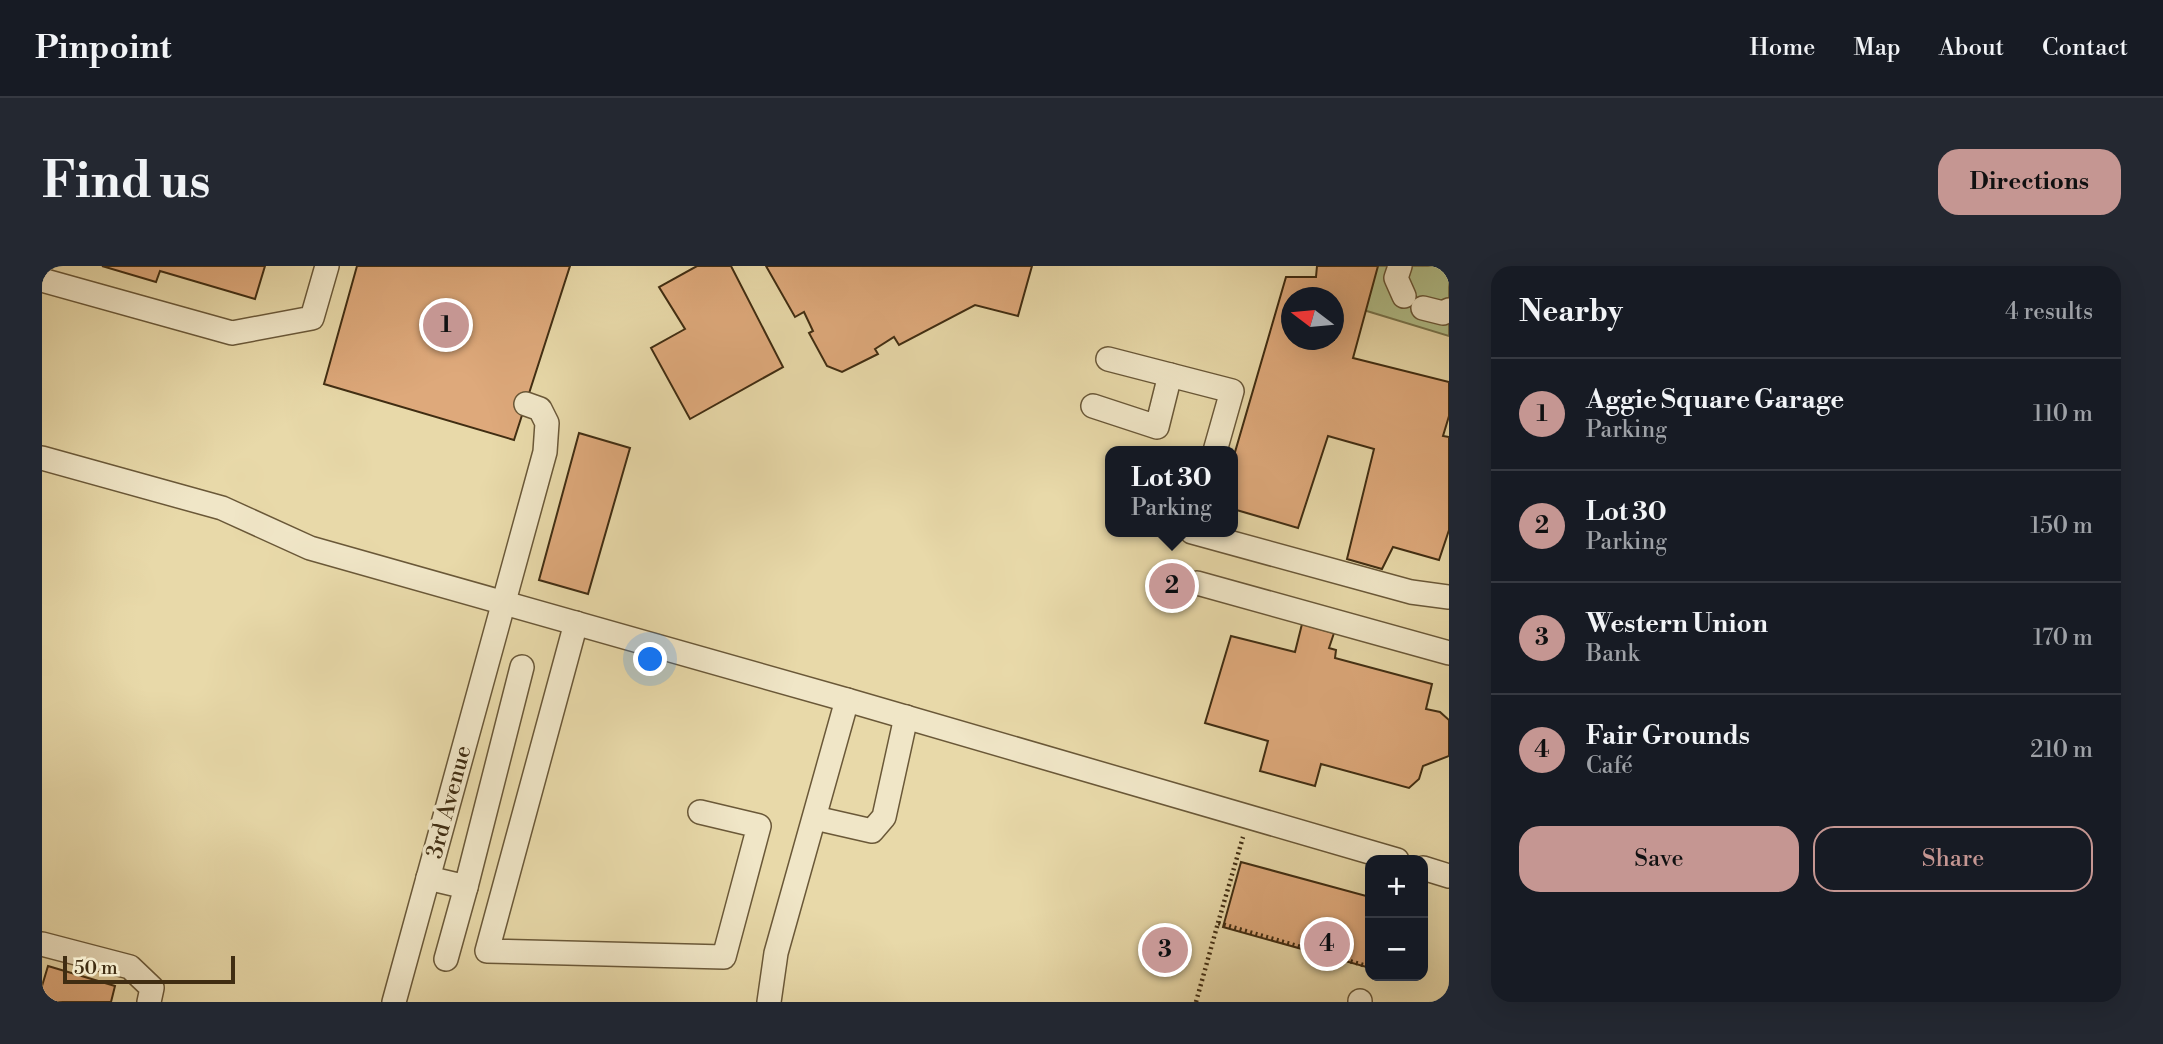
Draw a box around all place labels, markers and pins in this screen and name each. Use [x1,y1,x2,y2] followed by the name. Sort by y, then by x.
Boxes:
[423,299,469,351] pin: 1
[1149,560,1195,612] pin: 2
[1304,918,1350,970] pin: 4
[1142,924,1188,976] pin: 3

